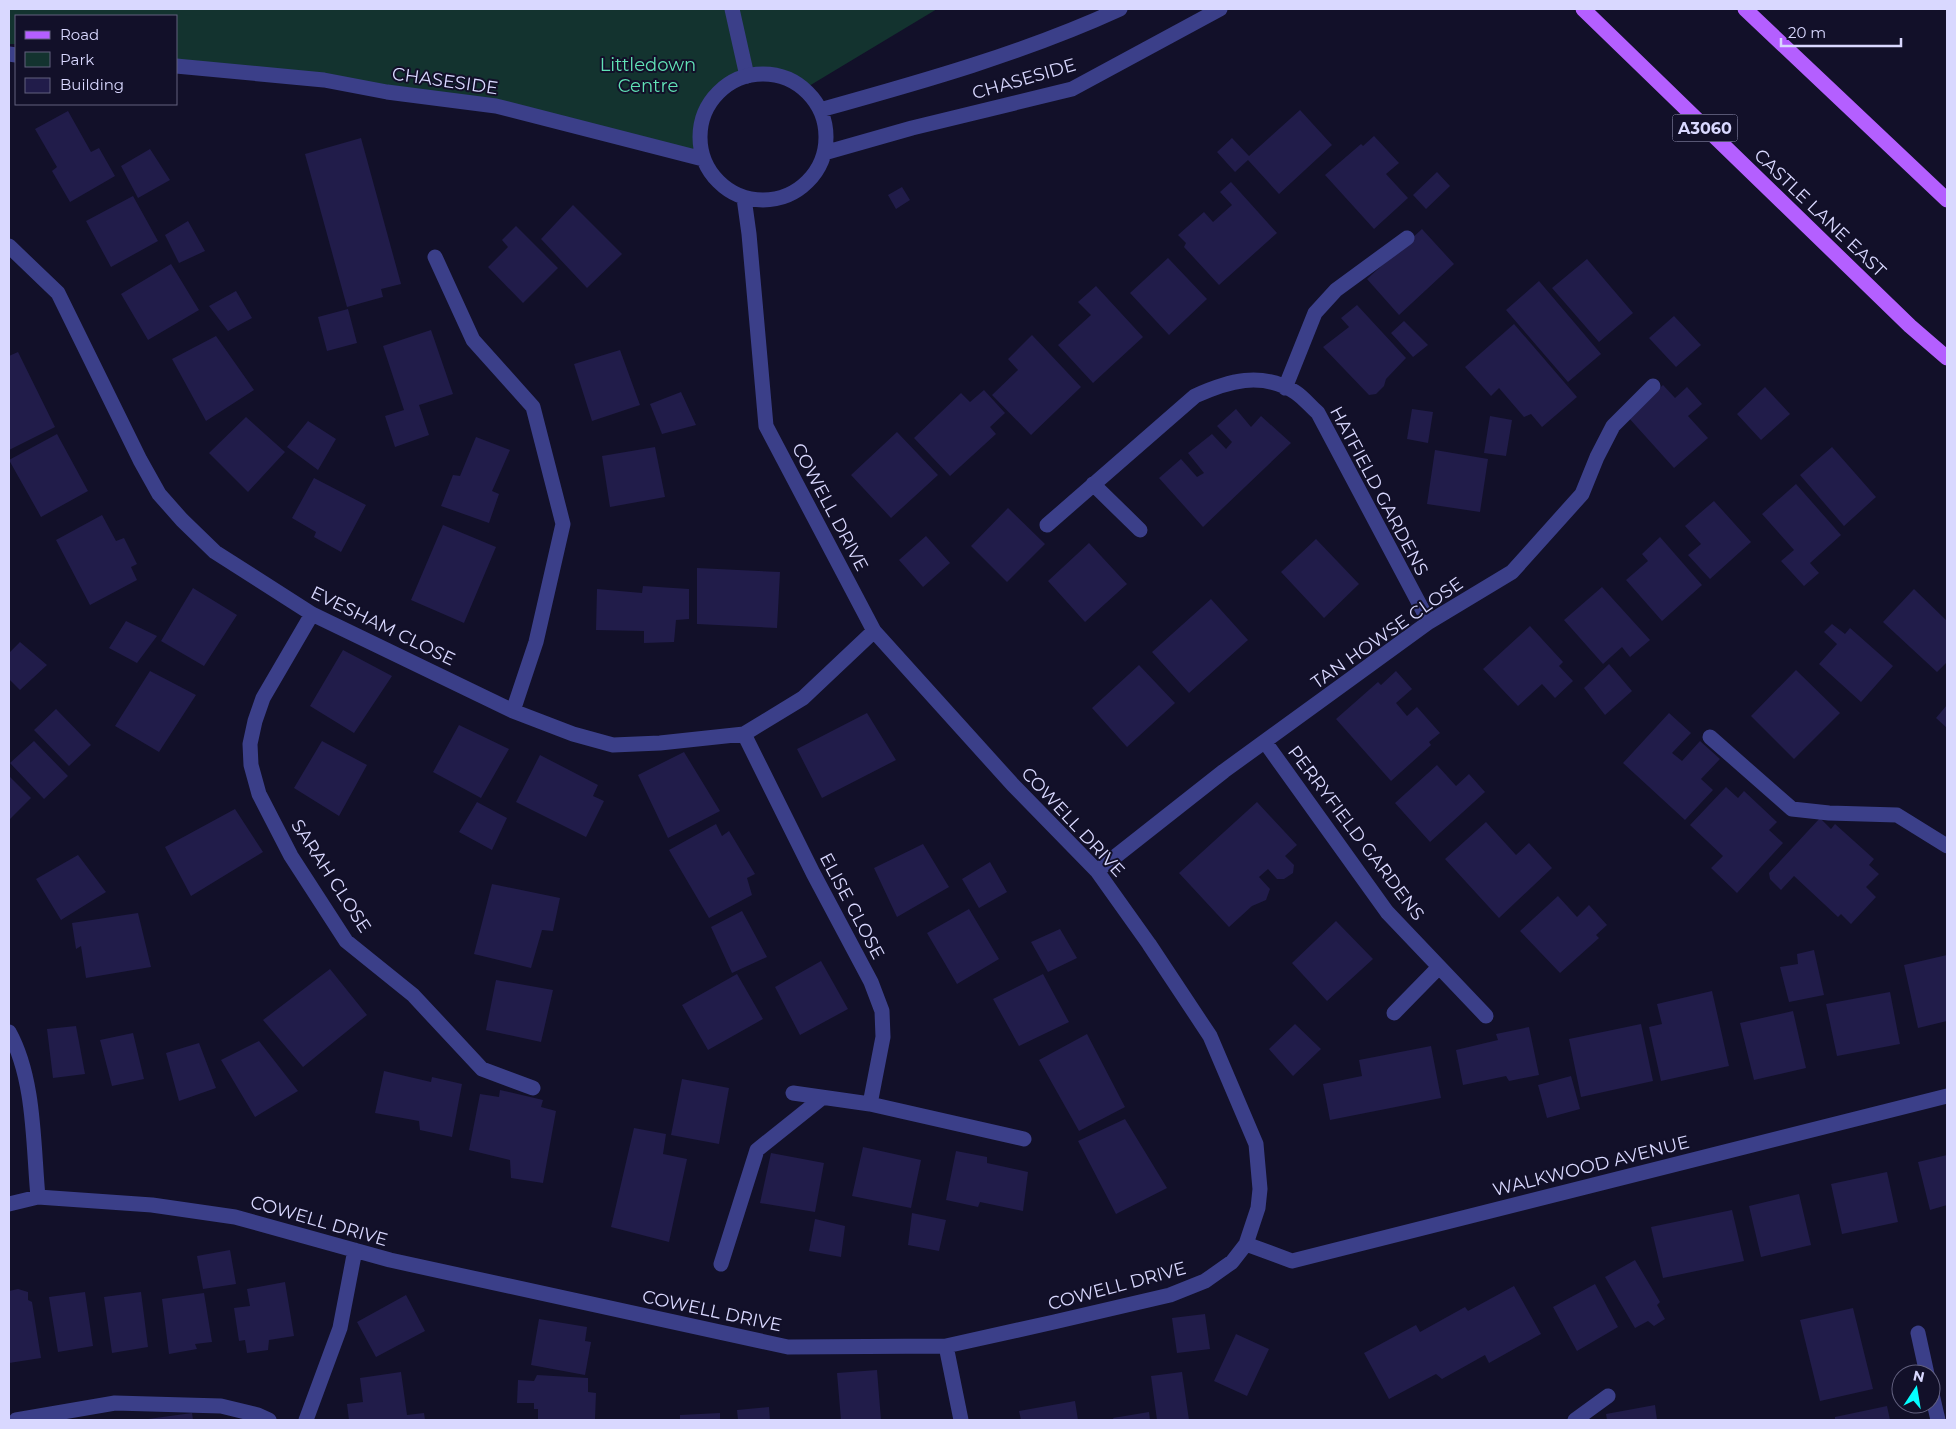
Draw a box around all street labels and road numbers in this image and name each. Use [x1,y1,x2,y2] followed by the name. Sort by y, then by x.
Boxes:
[970,54,1078,104] street label: CHASESIDE
[391,63,499,99] street label: CHASESIDE
[1672,115,1738,142] road number: A3060
[1749,144,1891,282] street label: CASTLE LANE EAST
[1325,403,1433,579] street label: HATFIELD GARDENS
[787,439,873,575] street label: COWELL DRIVE
[1307,572,1467,694] street label: TAN HOWSE CLOSE
[307,581,459,671] street label: EVESHAM CLOSE
[1283,741,1429,925] street label: PERRYFIELD GARDENS
[1017,763,1129,881] street label: COWELL DRIVE
[286,815,376,937] street label: SARAH CLOSE
[815,849,889,963] street label: ELISE CLOSE
[1490,1131,1692,1201] street label: WALKWOOD AVENUE
[248,1191,390,1251] street label: COWELL DRIVE
[1046,1257,1188,1315] street label: COWELL DRIVE
[640,1285,784,1337] street label: COWELL DRIVE

